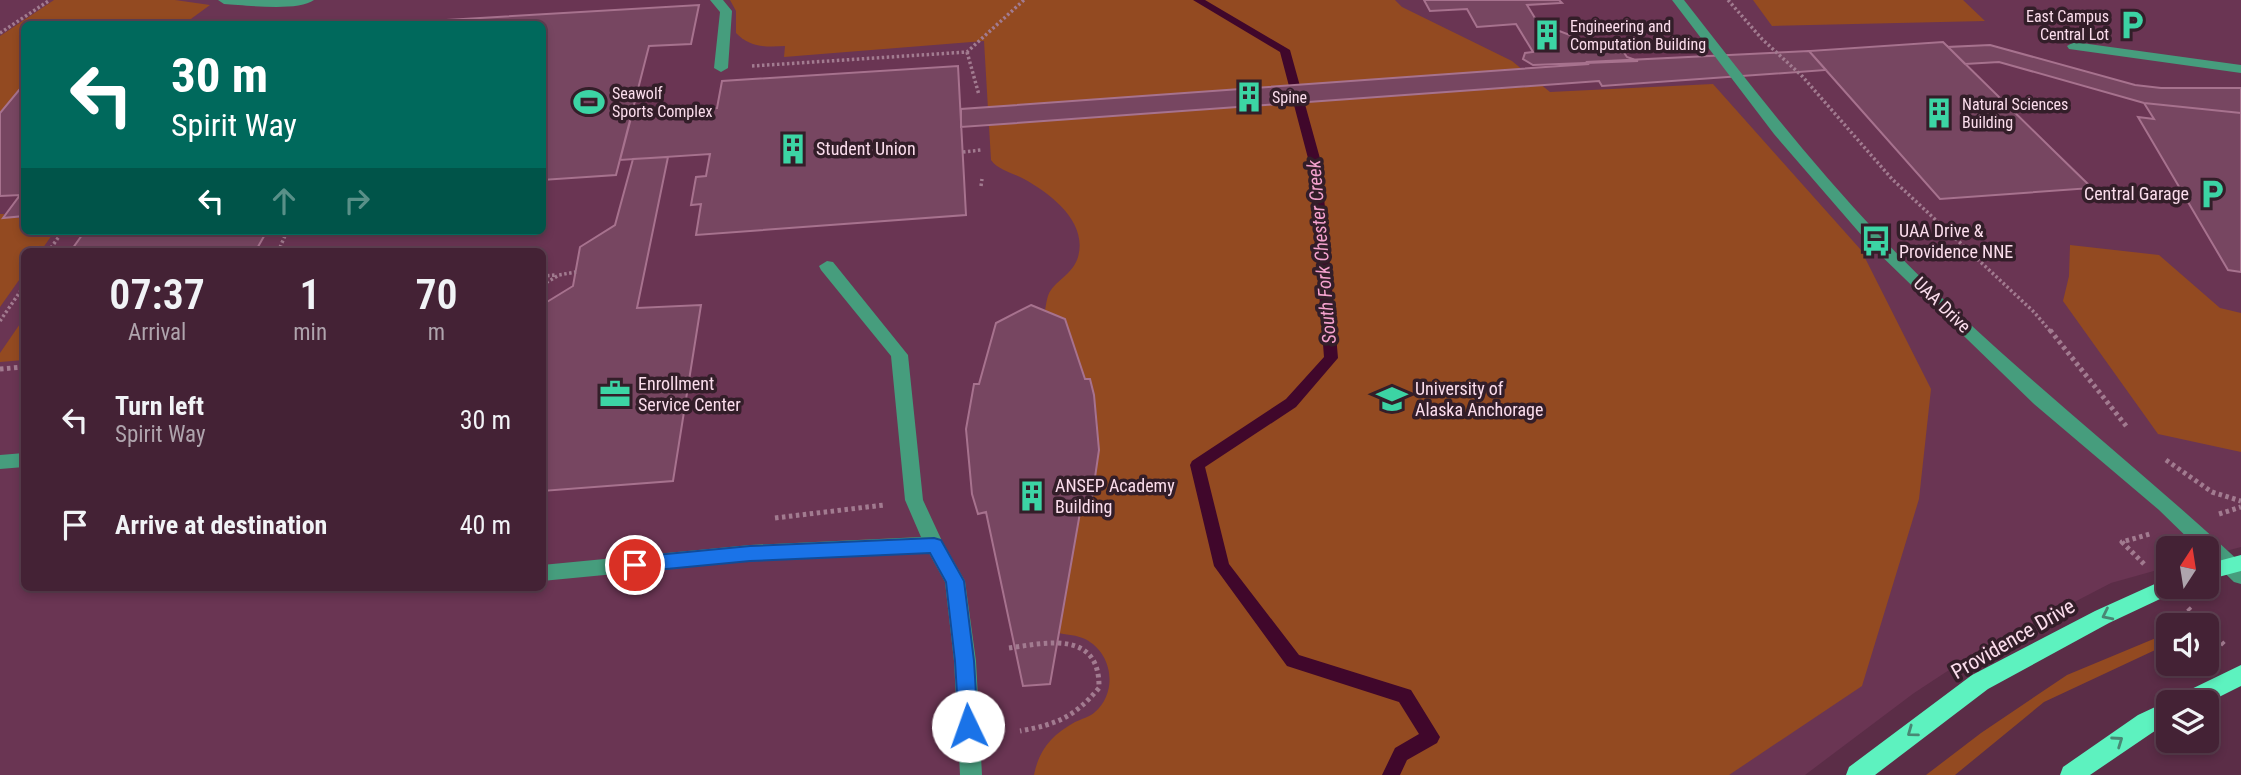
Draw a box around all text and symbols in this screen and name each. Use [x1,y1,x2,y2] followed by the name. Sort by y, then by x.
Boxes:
[2026,7,2109,44] place label: East Campus Central Lot
[2115,8,2149,42] parking icon: East Campus Central Lot
[1570,17,1706,54] place label: Engineering and Computation Building
[1530,18,1564,52] building icon: Engineering and Computation Building
[171,47,268,104] text: 30 m
[56,49,147,140] icon: left
[1232,80,1266,114] building icon: Spine
[612,84,712,121] place label: Seawolf Sports Complex
[572,85,606,119] sports icon: Seawolf Sports Complex
[1272,88,1307,107] place label: Spine
[1962,95,2068,132] place label: Natural Sciences Building
[1922,96,1956,130] building icon: Natural Sciences Building
[171,106,297,144] text: Spirit Way
[776,132,810,166] building icon: Student Union
[816,138,916,159] place label: Student Union
[1302,158,1341,345] water label: South Fork Chester Creek
[2195,177,2229,211] parking icon: Central Garage
[192,182,230,220] icon: left
[265,182,303,220] icon: ahead
[338,182,376,220] icon: right
[2084,183,2189,204] place label: Central Garage
[1899,220,2013,262] place label: UAA Drive & Providence NNE
[1859,224,1893,258] bus stop icon: UAA Drive & Providence NNE
[109,270,205,319] text: 07:37
[300,270,321,319] text: 1
[415,270,458,319] text: 70
[1910,273,1975,337] street label: UAA Drive
[128,319,186,346] text: Arrival
[293,319,327,346] text: min
[428,319,445,346] text: m
[638,373,741,415] place label: Enrollment Service Center
[598,377,632,411] office icon: Enrollment Service Center
[1415,378,1543,420] place label: University of Alaska Anchorage
[1375,382,1409,416] school or university icon: University of Alaska Anchorage
[115,391,204,421] text: Turn left
[56,401,94,439] icon: left
[460,405,511,435] text: 30 m
[115,421,206,448] text: Spirit Way
[1055,475,1175,517] place label: ANSEP Academy Building
[1015,479,1049,513] building icon: ANSEP Academy Building
[56,506,94,544] icon: arrive
[115,510,327,540] text: Arrive at destination
[460,510,511,540] text: 40 m
[605,535,665,595] pin
[2156,536,2219,598] north arrow
[2156,536,2219,753] map controls
[616,546,654,584] icon: arrive
[1947,594,2079,684] street label: Providence Drive
[2101,607,2114,621] one-way arrow
[2156,613,2219,676] button: sound
[931,689,1005,763] position arrow
[2156,690,2219,753] button: layers
[1907,724,1920,736] one-way arrow
[2110,737,2123,749] one-way arrow

